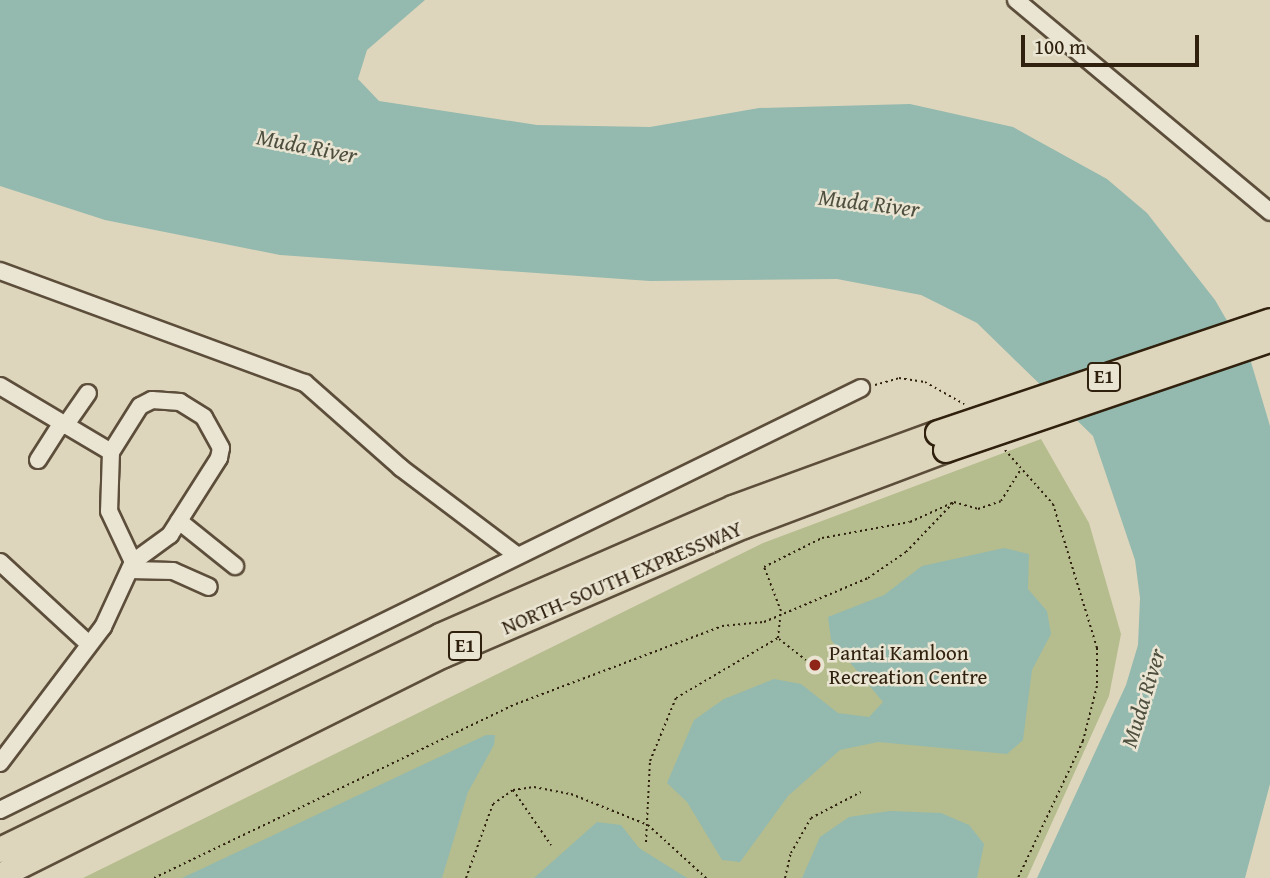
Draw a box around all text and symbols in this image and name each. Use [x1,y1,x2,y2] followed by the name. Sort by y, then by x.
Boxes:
[1025,21,1204,65] scale bar
[1034,31,1086,62] text: 100 m
[254,123,360,169] water label: Muda River
[817,183,921,223] water label: Muda River
[1086,362,1122,392] road number: E1
[498,516,746,640] street label: NORTH–SOUTH EXPRESSWAY
[448,631,482,662] road number: E1
[829,640,987,690] place label: Pantai Kamloon Recreation Centre
[1115,645,1171,751] water label: Muda River
[807,657,823,673] marker: Pantai Kamloon Recreation Centre

